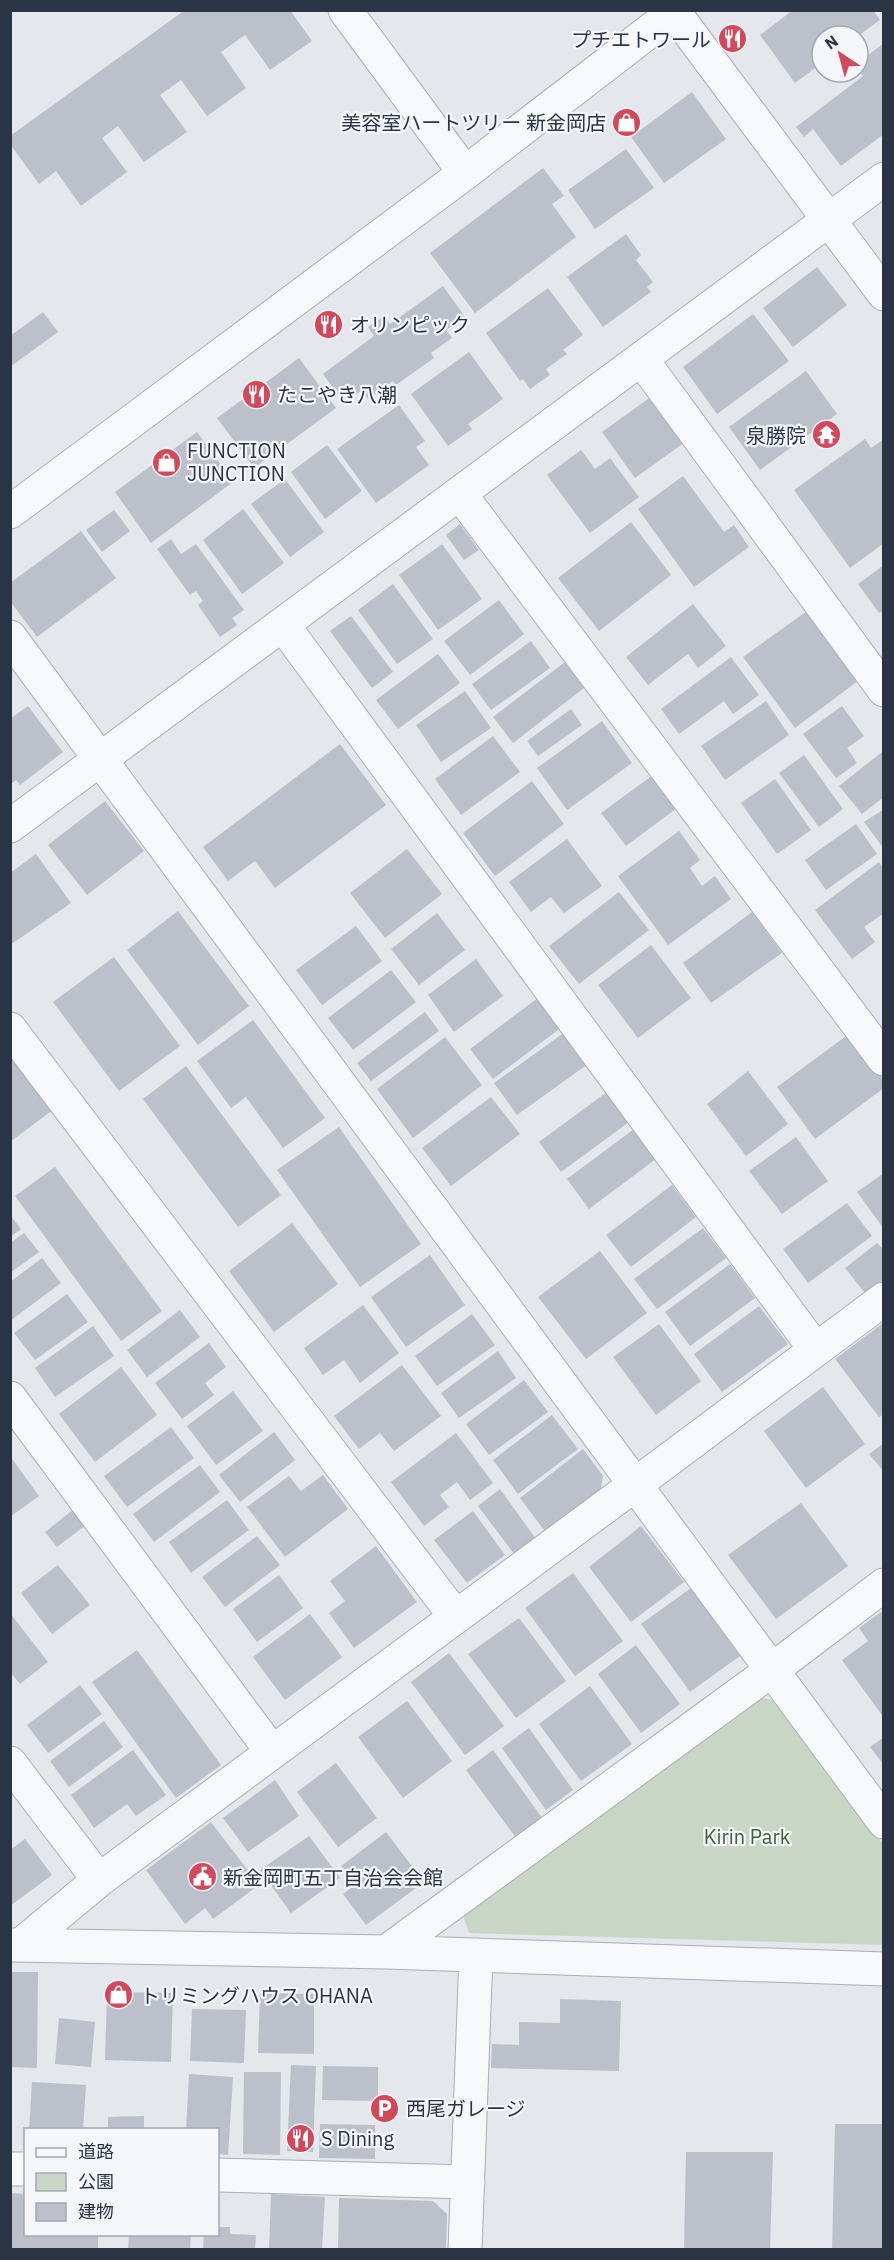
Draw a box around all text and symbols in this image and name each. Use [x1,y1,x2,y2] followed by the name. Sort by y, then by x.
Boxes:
[716,23,748,55] restaurant icon: プチエトワール
[810,24,870,84] north arrow
[571,26,711,53] place label: プチエトワール
[821,30,842,53] text: N
[611,106,643,138] shop icon: 美容室ハートツリー 新金岡店
[341,109,606,136] place label: 美容室ハートツリー 新金岡店
[313,308,345,340] restaurant icon: オリンピック
[350,311,470,338] place label: オリンピック
[240,378,272,410] restaurant icon: たこやき八潮
[277,381,397,408] place label: たこやき八潮
[811,419,843,451] temple icon: 泉勝院
[746,422,806,449] place label: 泉勝院
[187,437,286,487] place label: FUNCTION JUNCTION
[150,446,182,478] shop icon: FUNCTION JUNCTION
[704,1823,791,1850] park label: Kirin Park
[186,1861,218,1893] public building icon: 新金岡町五丁自治会会館
[223,1864,443,1891] place label: 新金岡町五丁自治会会館
[103,1979,135,2011] shop icon: トリミングハウス OHANA
[140,1982,373,2009] place label: トリミングハウス OHANA
[369,2092,401,2124] parking icon: 西尾ガレージ
[406,2095,526,2122] place label: 西尾ガレージ
[284,2122,316,2154] restaurant icon: S Dining
[321,2125,394,2152] place label: S Dining
[24,2128,219,2236] legend
[78,2140,114,2163] text: 道路
[78,2170,114,2193] text: 公園
[78,2200,114,2223] text: 建物

